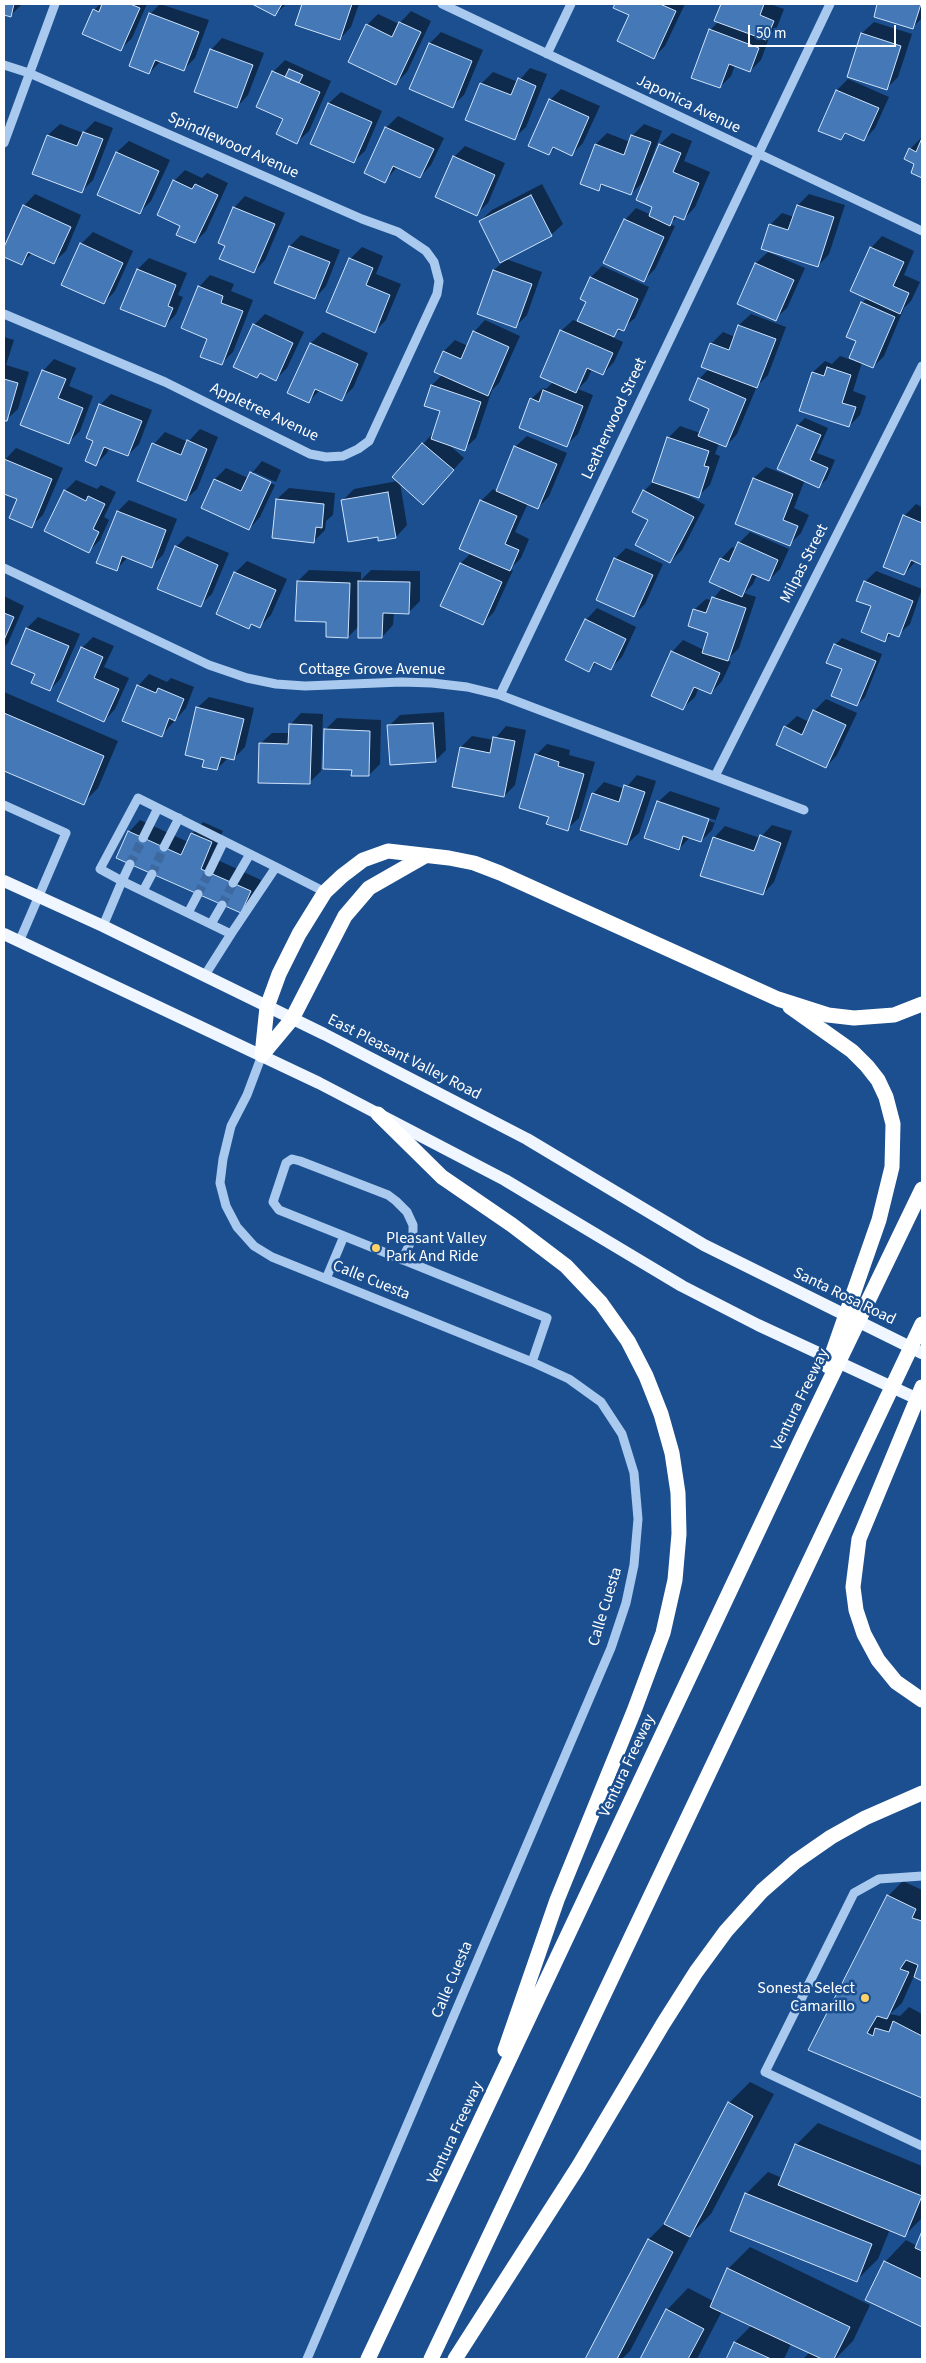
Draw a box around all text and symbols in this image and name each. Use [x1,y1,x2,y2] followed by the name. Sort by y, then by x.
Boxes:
[751,15,898,47] scale bar
[756,23,786,44] text: 50 m
[633,71,743,139] street label: Japonica Avenue
[165,108,301,184] street label: Spindlewood Avenue
[578,355,652,483] street label: Leatherwood Street
[207,379,321,447] street label: Appletree Avenue
[777,521,833,607] street label: Milpas Street
[299,660,445,680] street label: Cottage Grove Avenue
[324,1011,484,1105] street label: East Pleasant Valley Road
[386,1229,487,1267] place label: Pleasant Valley Park And Ride
[370,1242,382,1254] marker: Pleasant Valley Park And Ride
[330,1257,412,1305] street label: Calle Cuesta
[790,1264,898,1330] street label: Santa Rosa Road
[768,1346,834,1454] street label: Ventura Freeway
[585,1565,627,1649] street label: Calle Cuesta
[596,1712,660,1820] street label: Ventura Freeway
[428,1939,478,2021] street label: Calle Cuesta
[757,1979,855,2017] place label: Sonesta Select Camarillo
[859,1992,871,2004] marker: Sonesta Select Camarillo
[424,2079,488,2187] street label: Ventura Freeway

